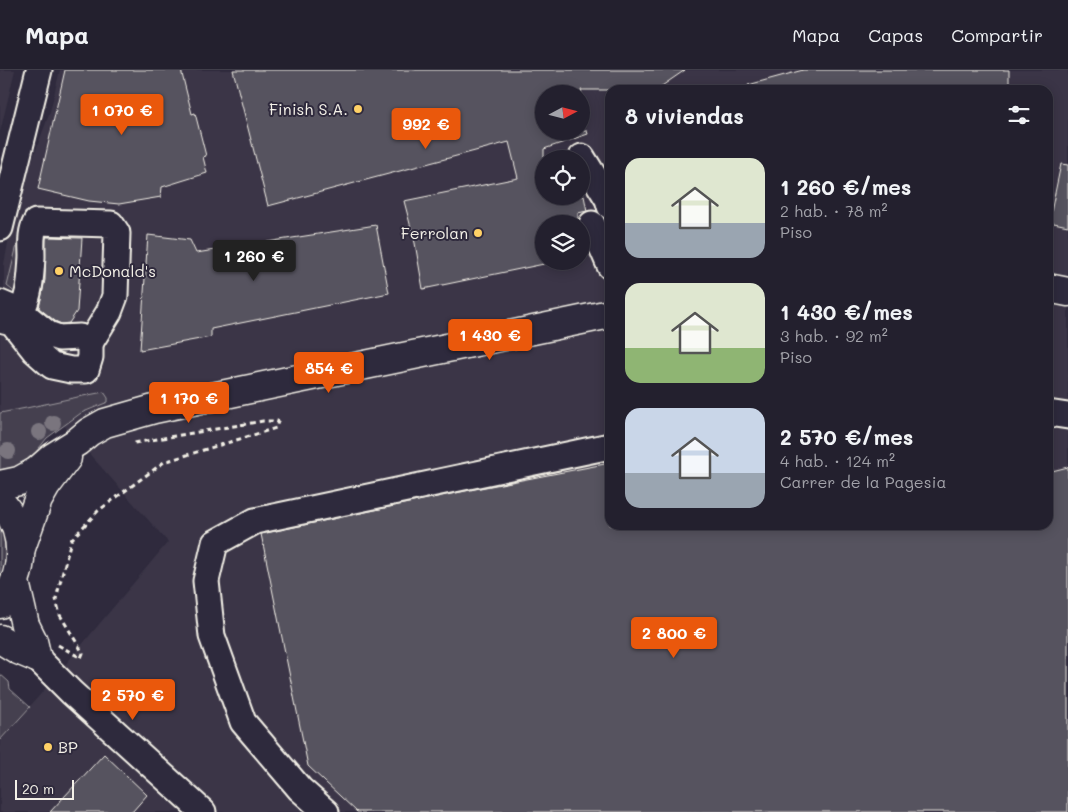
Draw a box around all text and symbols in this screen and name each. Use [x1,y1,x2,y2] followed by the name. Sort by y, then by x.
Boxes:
[25,19,89,50] text: Mapa
[792,23,840,47] text: Mapa
[868,23,923,47] text: Capas
[951,23,1043,47] text: Compartir
[535,85,590,140] north arrow
[535,85,590,270] map controls
[76,93,168,136] pin: 1 070 €
[269,98,348,119] place label: Finish S.A.
[91,99,153,120] text: 1 070 €
[1005,101,1033,129] icon: filters
[625,102,744,129] text: 8 viviendas
[352,103,364,115] marker: Finish S.A.
[391,108,461,150] pin: 992 €
[403,113,449,134] text: 992 €
[535,150,590,205] button: locate
[780,173,911,200] text: 1 260 €/mes
[665,178,725,238] icon: home
[780,200,888,221] text: 2 hab. · 78 m²
[535,215,590,270] button: layers
[780,221,812,242] text: Piso
[401,222,468,243] place label: Ferrolan
[472,227,484,239] marker: Ferrolan
[208,240,300,282] pin: 1 260 €
[224,245,284,266] text: 1 260 €
[69,260,156,281] place label: McDonald's
[53,265,65,277] marker: McDonald's
[780,298,913,325] text: 1 430 €/mes
[665,303,725,363] icon: home
[444,318,536,361] pin: 1 430 €
[459,324,521,345] text: 1 430 €
[780,325,888,346] text: 3 hab. · 92 m²
[780,346,812,367] text: Piso
[294,352,364,394] pin: 854 €
[305,357,353,378] text: 854 €
[143,382,235,424] pin: 1 170 €
[160,387,218,408] text: 1 170 €
[780,423,913,450] text: 2 570 €/mes
[665,428,725,488] icon: home
[780,450,895,471] text: 4 hab. · 124 m²
[780,471,946,492] text: Carrer de la Pagesia
[628,616,720,659] pin: 2 800 €
[642,622,706,643] text: 2 800 €
[87,678,179,721] pin: 2 570 €
[102,684,164,705] text: 2 570 €
[58,736,78,757] place label: BP
[42,741,54,753] marker: BP
[15,777,74,800] scale bar
[22,779,54,798] text: 20 m

